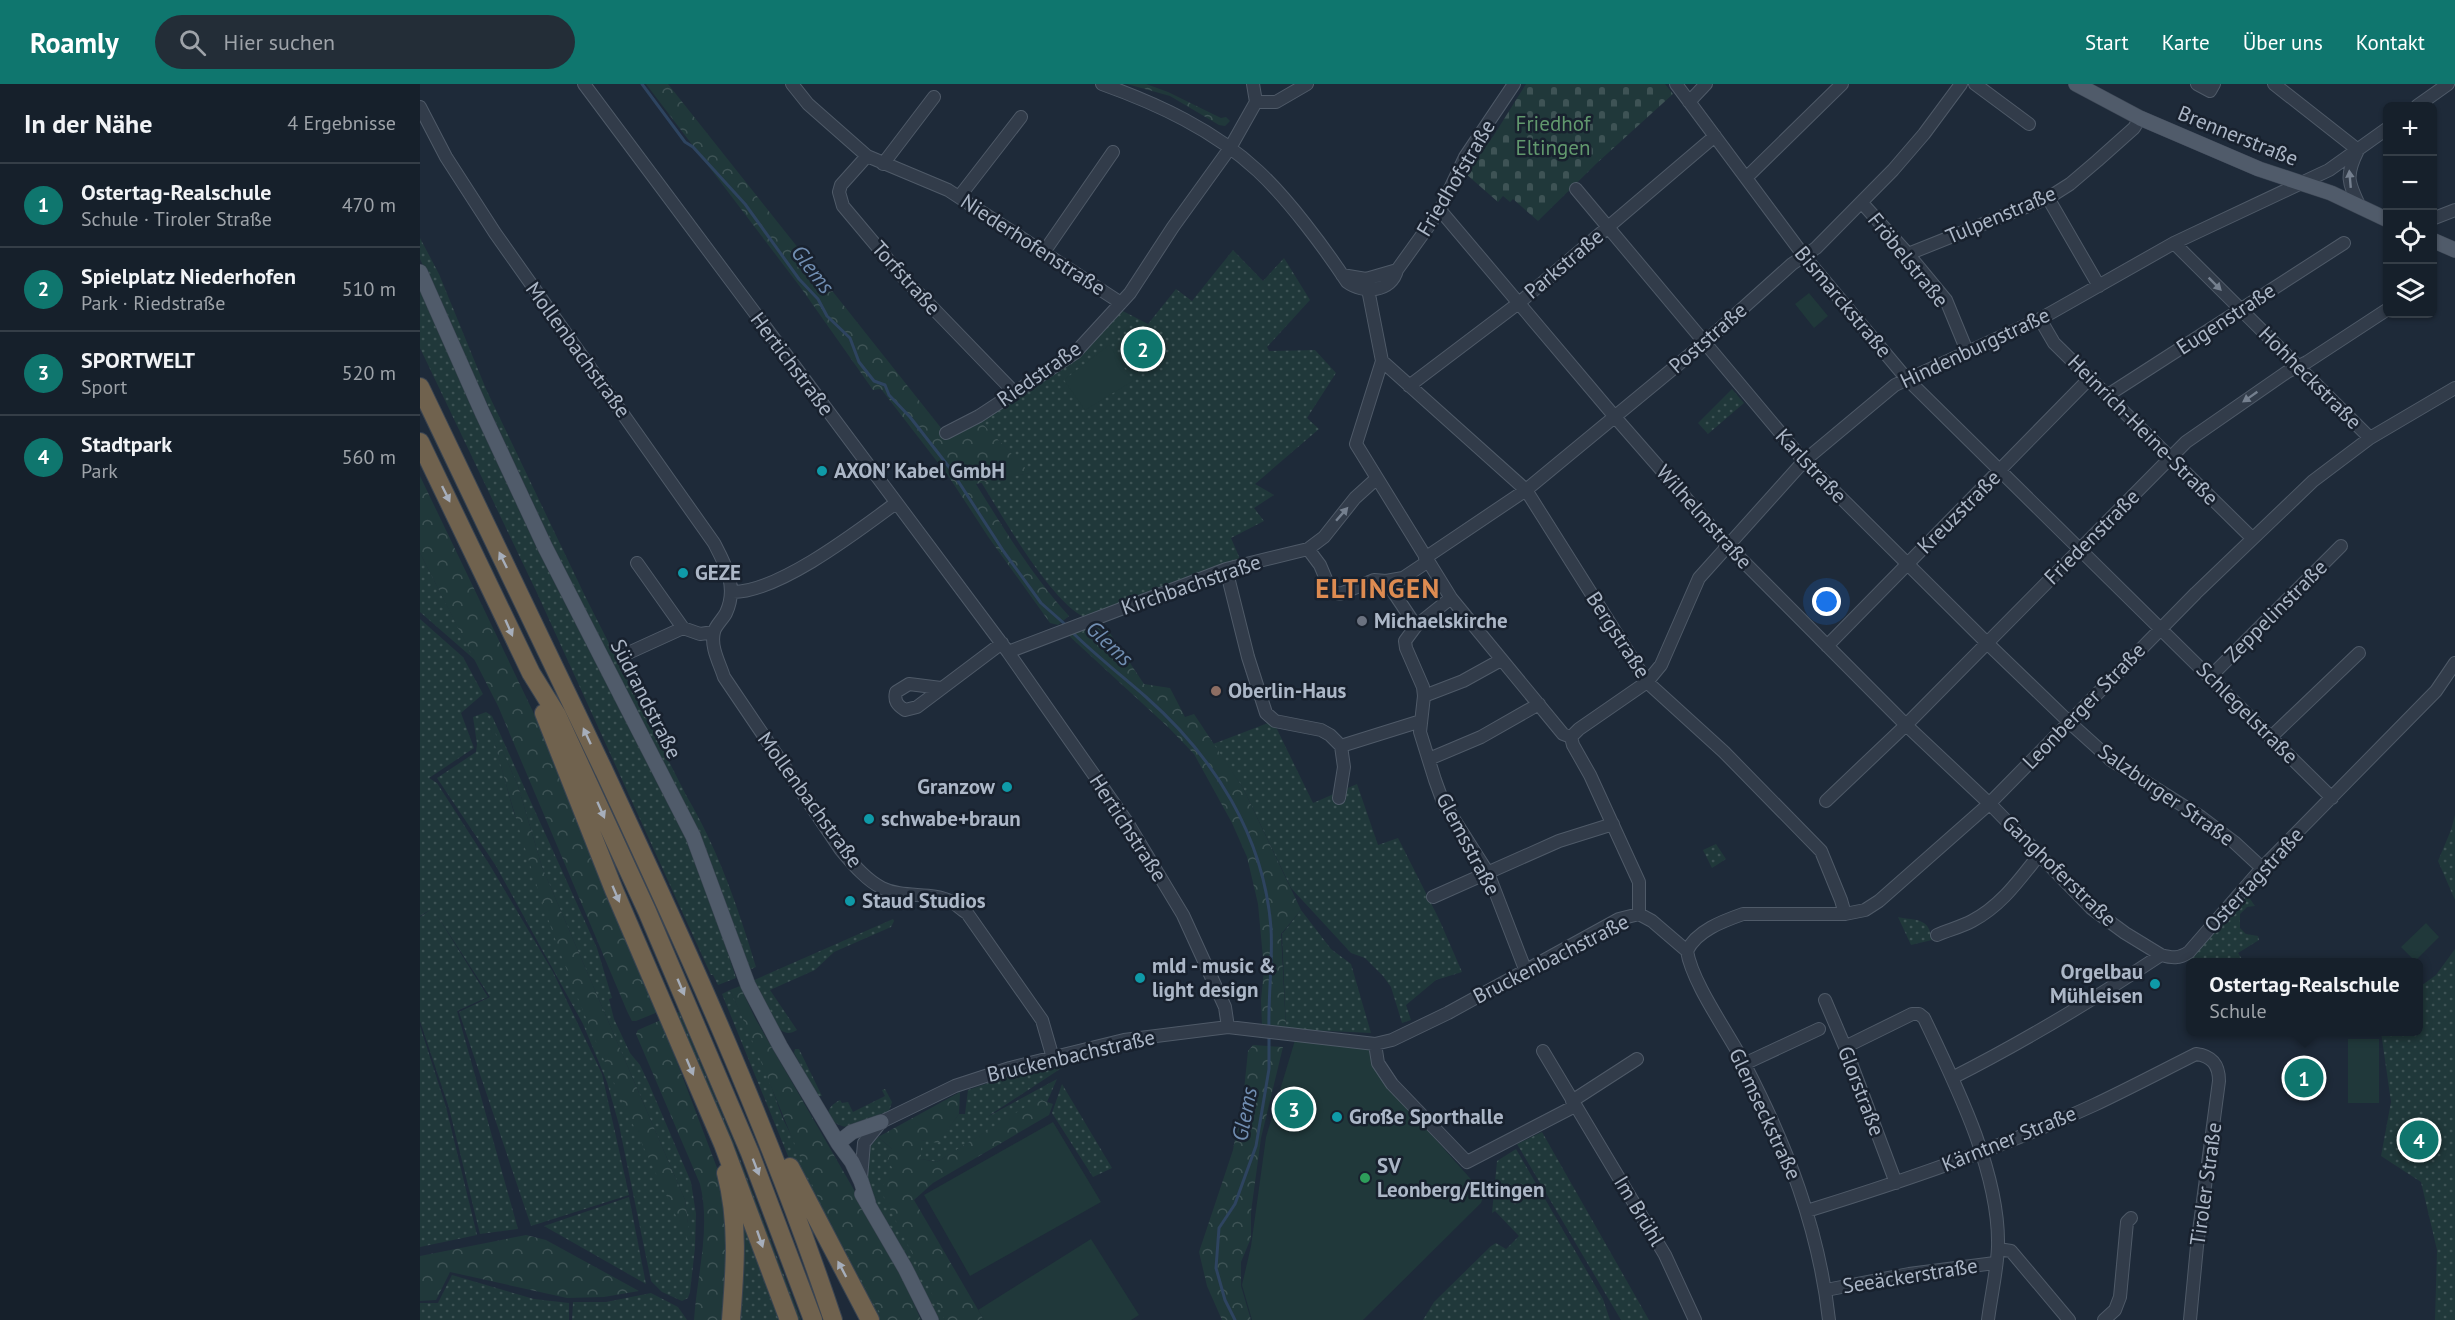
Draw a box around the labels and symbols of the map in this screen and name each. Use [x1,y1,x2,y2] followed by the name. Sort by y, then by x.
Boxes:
[2174,99,2302,172] street label: Brennerstraße
[1515,110,1592,161] park label: Friedhof Eltingen
[1410,114,1501,241] street label: Friedhofstraße
[2345,169,2355,188] one-way arrow
[1942,179,2060,250] street label: Tulpenstraße
[956,188,1111,301] street label: Niederhofenstraße
[1862,207,1955,312] street label: Fröbelstraße
[1519,223,1609,305] street label: Parkstraße
[866,235,947,320] street label: Torfstraße
[785,239,841,299] water label: Glems
[1789,240,1898,363] street label: Bismarckstraße
[520,276,637,423] street label: Mollenbachstraße
[2171,277,2280,361] street label: Eugenstraße
[2208,277,2223,291] one-way arrow
[1663,296,1752,379] street label: Poststraße
[1896,301,2054,394] street label: Hindenburgstraße
[745,307,840,421] street label: Hertichstraße
[2253,320,2368,435] street label: Hohheckstraße
[1124,326,1162,372] pin: 2
[991,335,1086,412] street label: Riedstraße
[2062,349,2224,511] street label: Heinrich-Heine-Straße
[2243,391,2259,403] one-way arrow
[1770,423,1853,509] street label: Karlstraße
[834,457,1005,484] place label: AXON’ Kabel GmbH
[1650,459,1758,574] street label: Wilhelmstraße
[815,464,829,478] marker: AXON’ Kabel GmbH
[1911,464,2006,559] street label: Kreuzstraße
[2038,483,2145,590] street label: Friedenstraße
[441,486,451,503] one-way arrow
[1335,507,1348,522] one-way arrow
[1117,548,1264,621] street label: Kirchbachstraße
[499,552,508,569] one-way arrow
[2219,554,2333,668] street label: Zeppelinstraße
[695,559,741,586] place label: GEZE
[676,566,690,580] marker: GEZE
[1315,571,1441,605] district label: ELTINGEN
[1580,586,1656,683] street label: Bergstraße
[1812,587,1841,616] your location
[1374,607,1508,634] place label: Michaelskirche
[1081,614,1140,672] water label: Glems
[1355,614,1369,628] marker: Michaelskirche
[505,620,514,637] one-way arrow
[605,634,688,763] street label: Südrandstraße
[2016,637,2151,775] street label: Leonberger Straße
[2191,656,2304,769] street label: Schlegelstraße
[1228,677,1347,704] place label: Oberlin-Haus
[1209,684,1223,698] marker: Oberlin-Haus
[752,726,869,873] street label: Mollenbachstraße
[583,728,592,745] one-way arrow
[2093,737,2240,852] street label: Salzburger Straße
[1084,769,1173,887] street label: Hertichstraße
[917,773,996,800] place label: Granzow
[1000,780,1014,794] marker: Granzow
[1430,788,1507,900] street label: Glemsstraße
[596,801,606,819] one-way arrow
[881,805,1021,832] place label: schwabe+braun
[1996,809,2122,932] street label: Ganghoferstraße
[862,812,876,826] marker: schwabe+braun
[2198,821,2309,938] street label: Ostertagstraße
[612,885,621,903] one-way arrow
[862,887,986,914] place label: Staud Studios
[843,894,857,908] marker: Staud Studios
[1468,908,1633,1010] street label: Bruckenbachstraße
[1152,952,1276,1003] place label: mld - music & light design
[2050,958,2143,1009] place label: Orgelbau Mühleisen
[1133,971,1147,985] marker: mld - music & light design
[2148,977,2162,991] marker: Orgelbau Mühleisen
[676,979,686,997] one-way arrow
[984,1023,1157,1088] street label: Bruckenbachstraße
[1832,1042,1891,1140] street label: Glorstraße
[1723,1044,1808,1184] street label: Glemseckstraße
[2284,1056,2324,1100] pin: 1
[685,1059,695,1077] one-way arrow
[1225,1084,1263,1143] water label: Glems
[1274,1086,1314,1132] pin: 3
[1938,1099,2080,1178] street label: Kärntner Straße
[1349,1103,1504,1130] place label: Große Sporthalle
[1330,1110,1344,1124] marker: Große Sporthalle
[2400,1118,2438,1162] pin: 4
[2183,1121,2228,1247] street label: Tiroler Straße
[1377,1152,1544,1203] place label: SV Leonberg/Eltingen
[751,1159,761,1177] one-way arrow
[1358,1171,1372,1185] marker: SV Leonberg/Eltingen
[1608,1171,1671,1251] street label: Im Brühl
[755,1230,765,1248] one-way arrow
[1840,1252,1979,1300] street label: Seeäckerstraße
[837,1260,847,1277] one-way arrow

